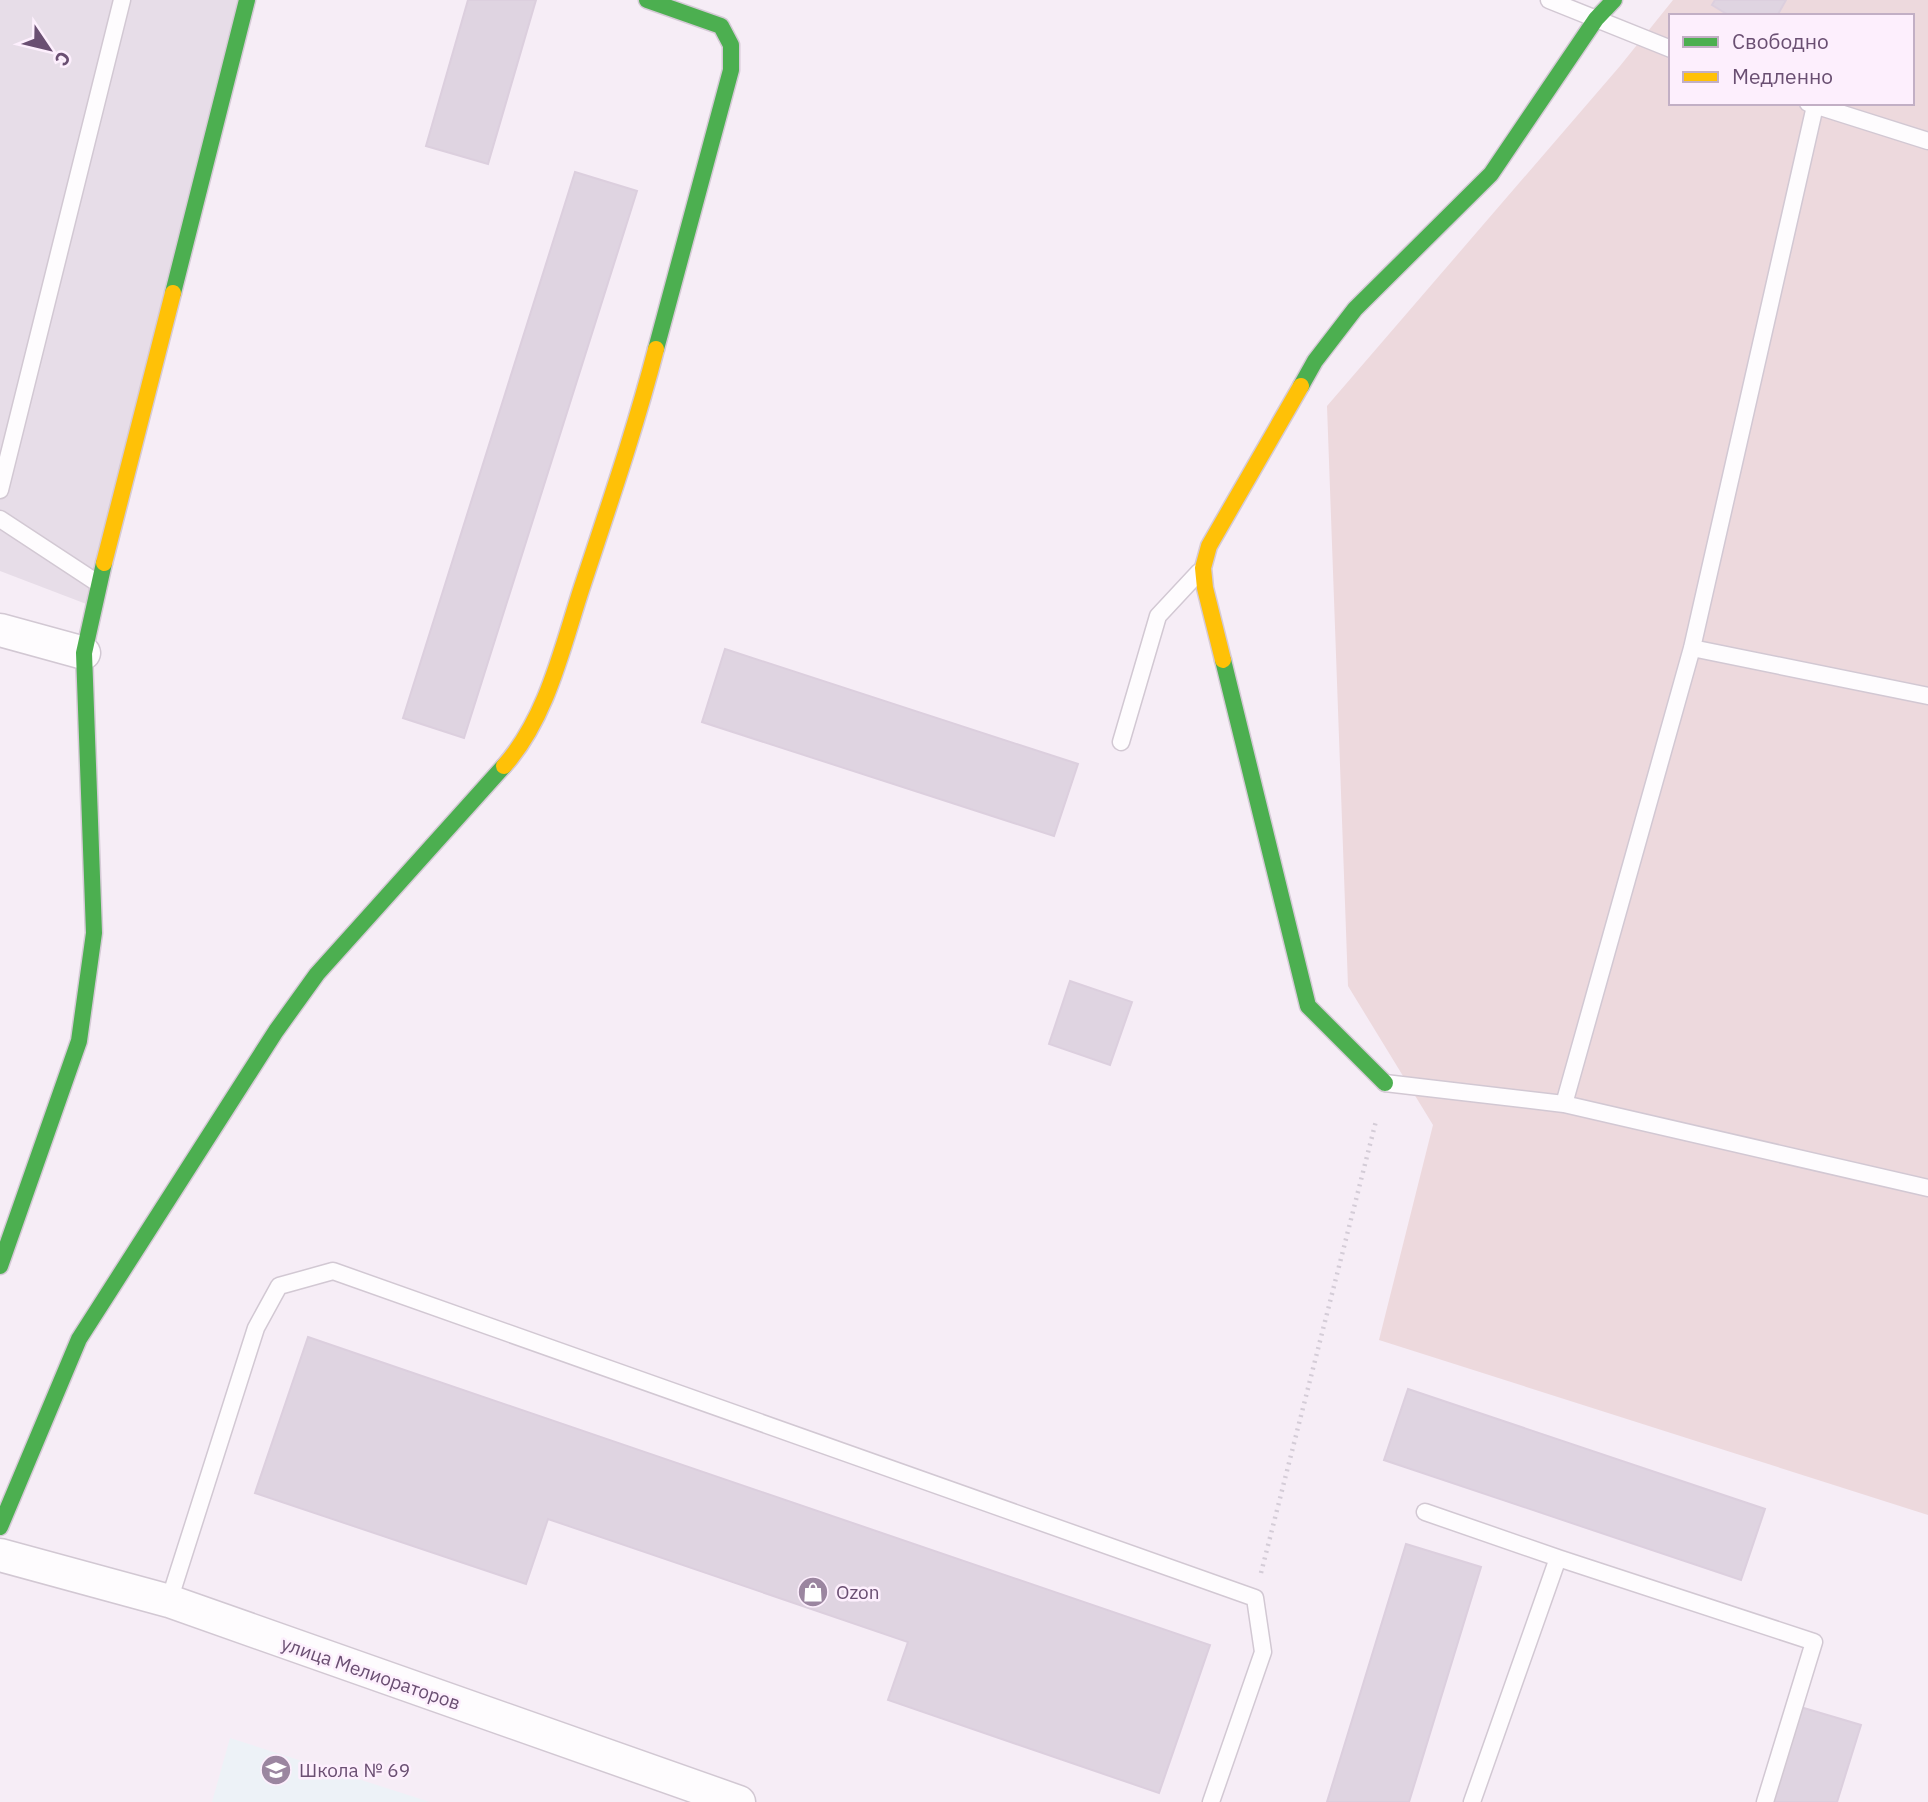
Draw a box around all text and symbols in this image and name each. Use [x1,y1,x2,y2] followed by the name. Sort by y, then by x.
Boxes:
[14,14,84,84] north arrow
[1669,14,1914,105] legend
[1732,27,1829,55] text: Свободно
[50,47,76,71] text: С
[1732,62,1833,90] text: Медленно
[796,1575,830,1609] shop icon: Ozon
[836,1580,880,1604] place label: Ozon
[278,1631,464,1715] street label: улица Мелиораторов
[259,1753,293,1787] school or university icon: Школа № 69
[299,1758,410,1782] place label: Школа № 69

